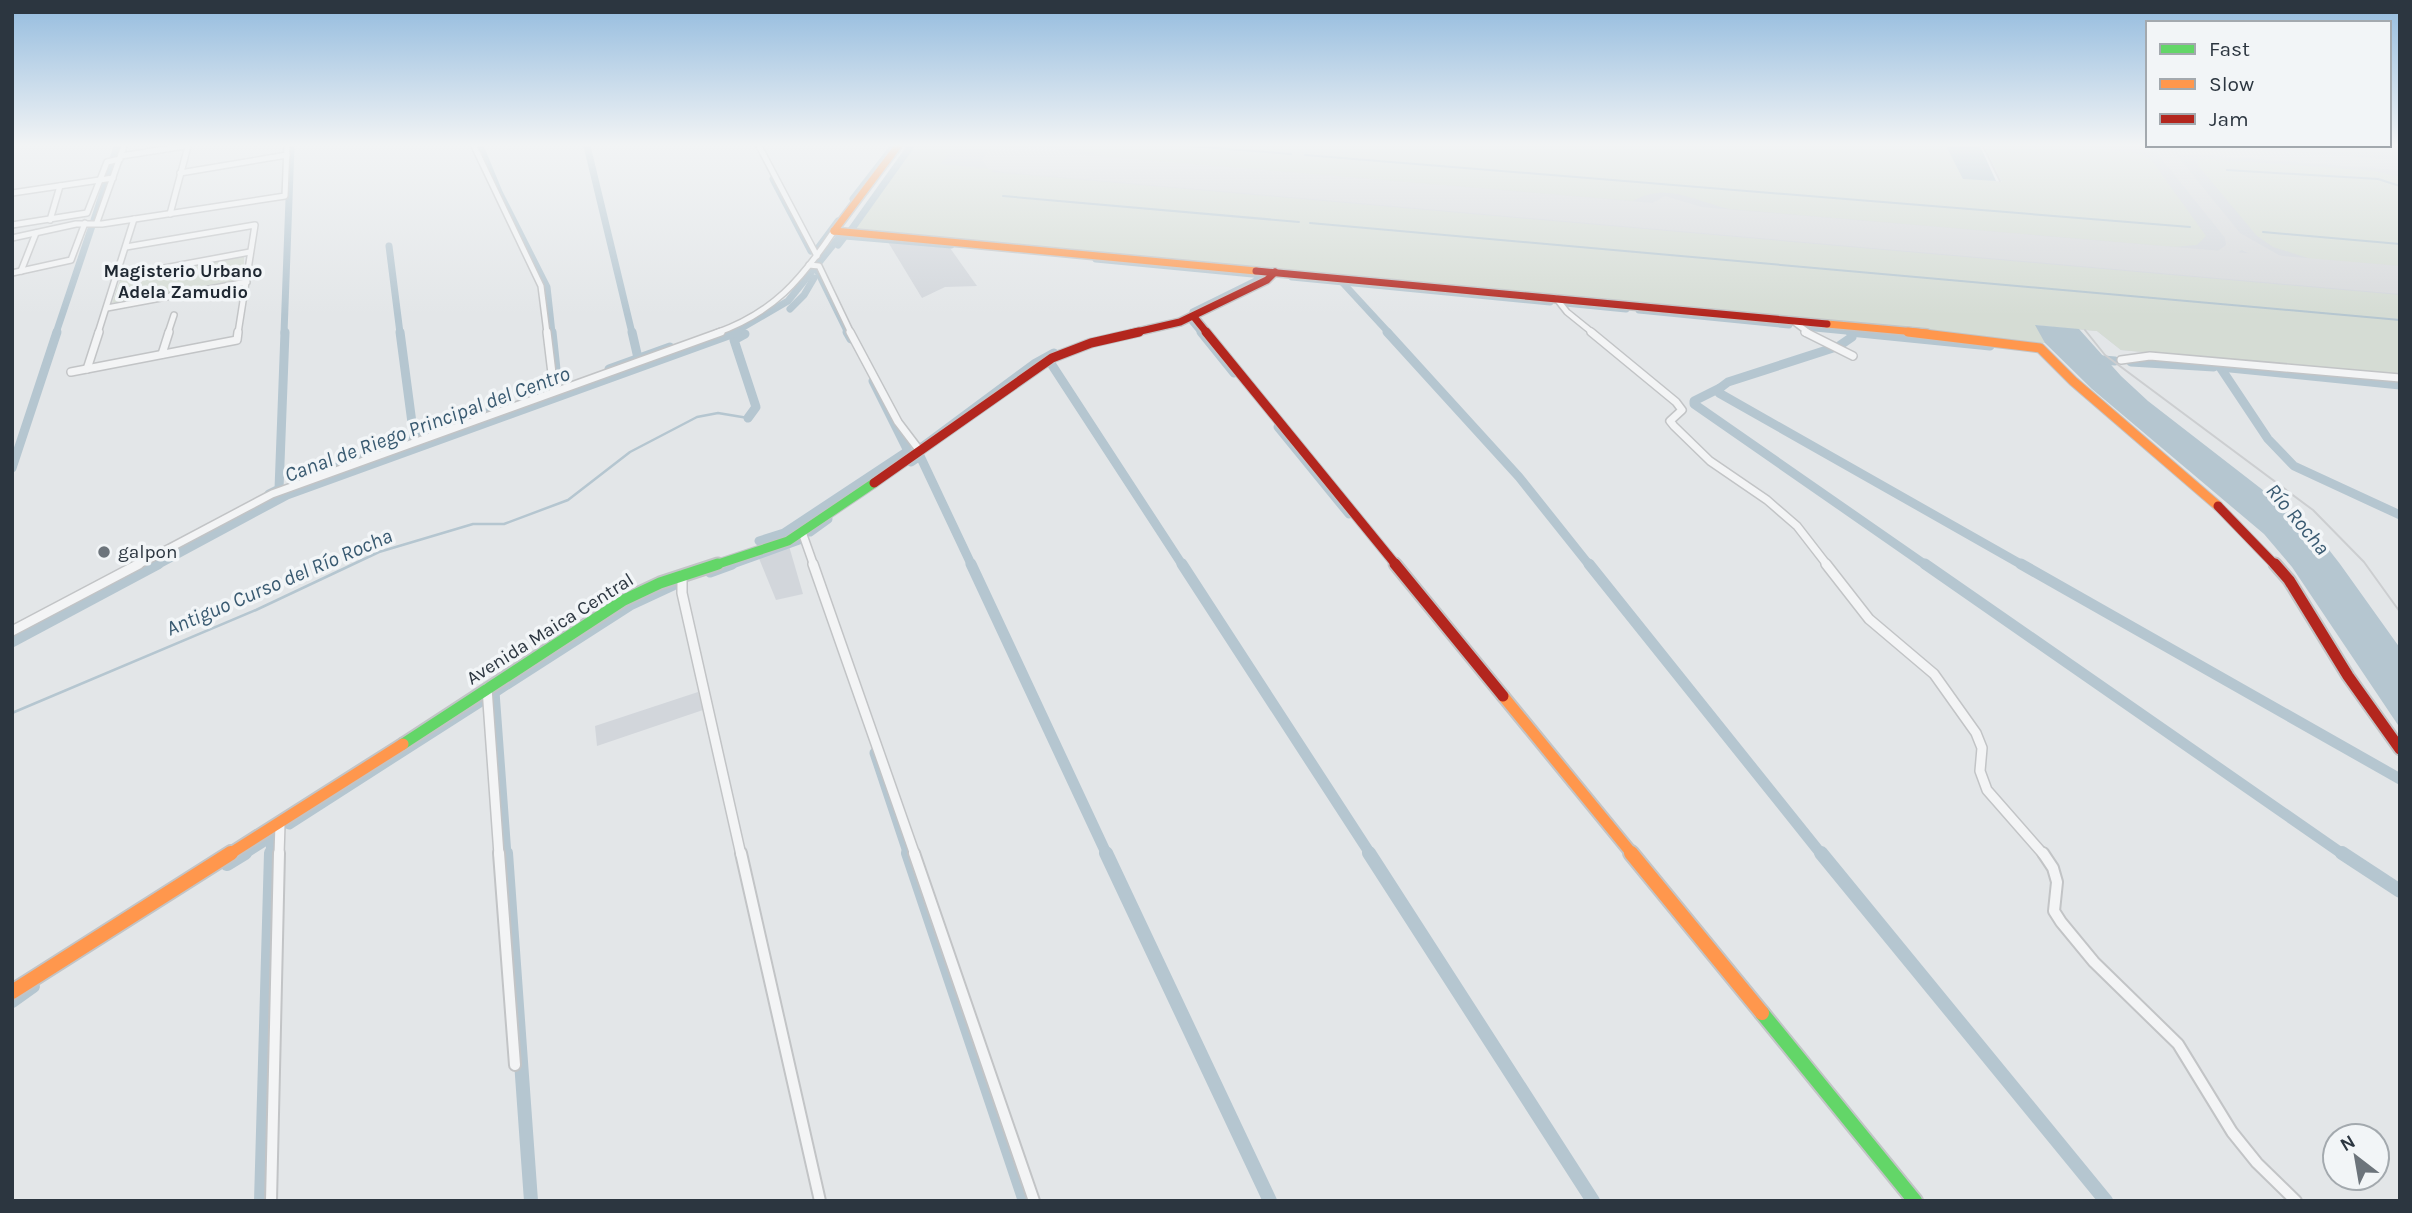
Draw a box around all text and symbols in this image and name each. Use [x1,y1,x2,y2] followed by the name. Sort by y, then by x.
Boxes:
[2146,21,2391,147] legend
[2209,37,2250,61] text: Fast
[2209,72,2254,96] text: Slow
[2209,107,2249,131] text: Jam
[104,260,262,303] district label: Magisterio Urbano Adela Zamudio
[281,361,573,487] water label: Canal de Riego Principal del Centro
[2261,478,2335,560] water label: Río Rocha
[162,523,396,641] water label: Antiguo Curso del Río Rocha
[118,541,177,563] place label: galpon
[96,544,112,560] marker: galpon
[462,569,638,689] street label: Avenida Maica Central
[2321,1122,2391,1192] north arrow
[2336,1130,2359,1156] text: N

